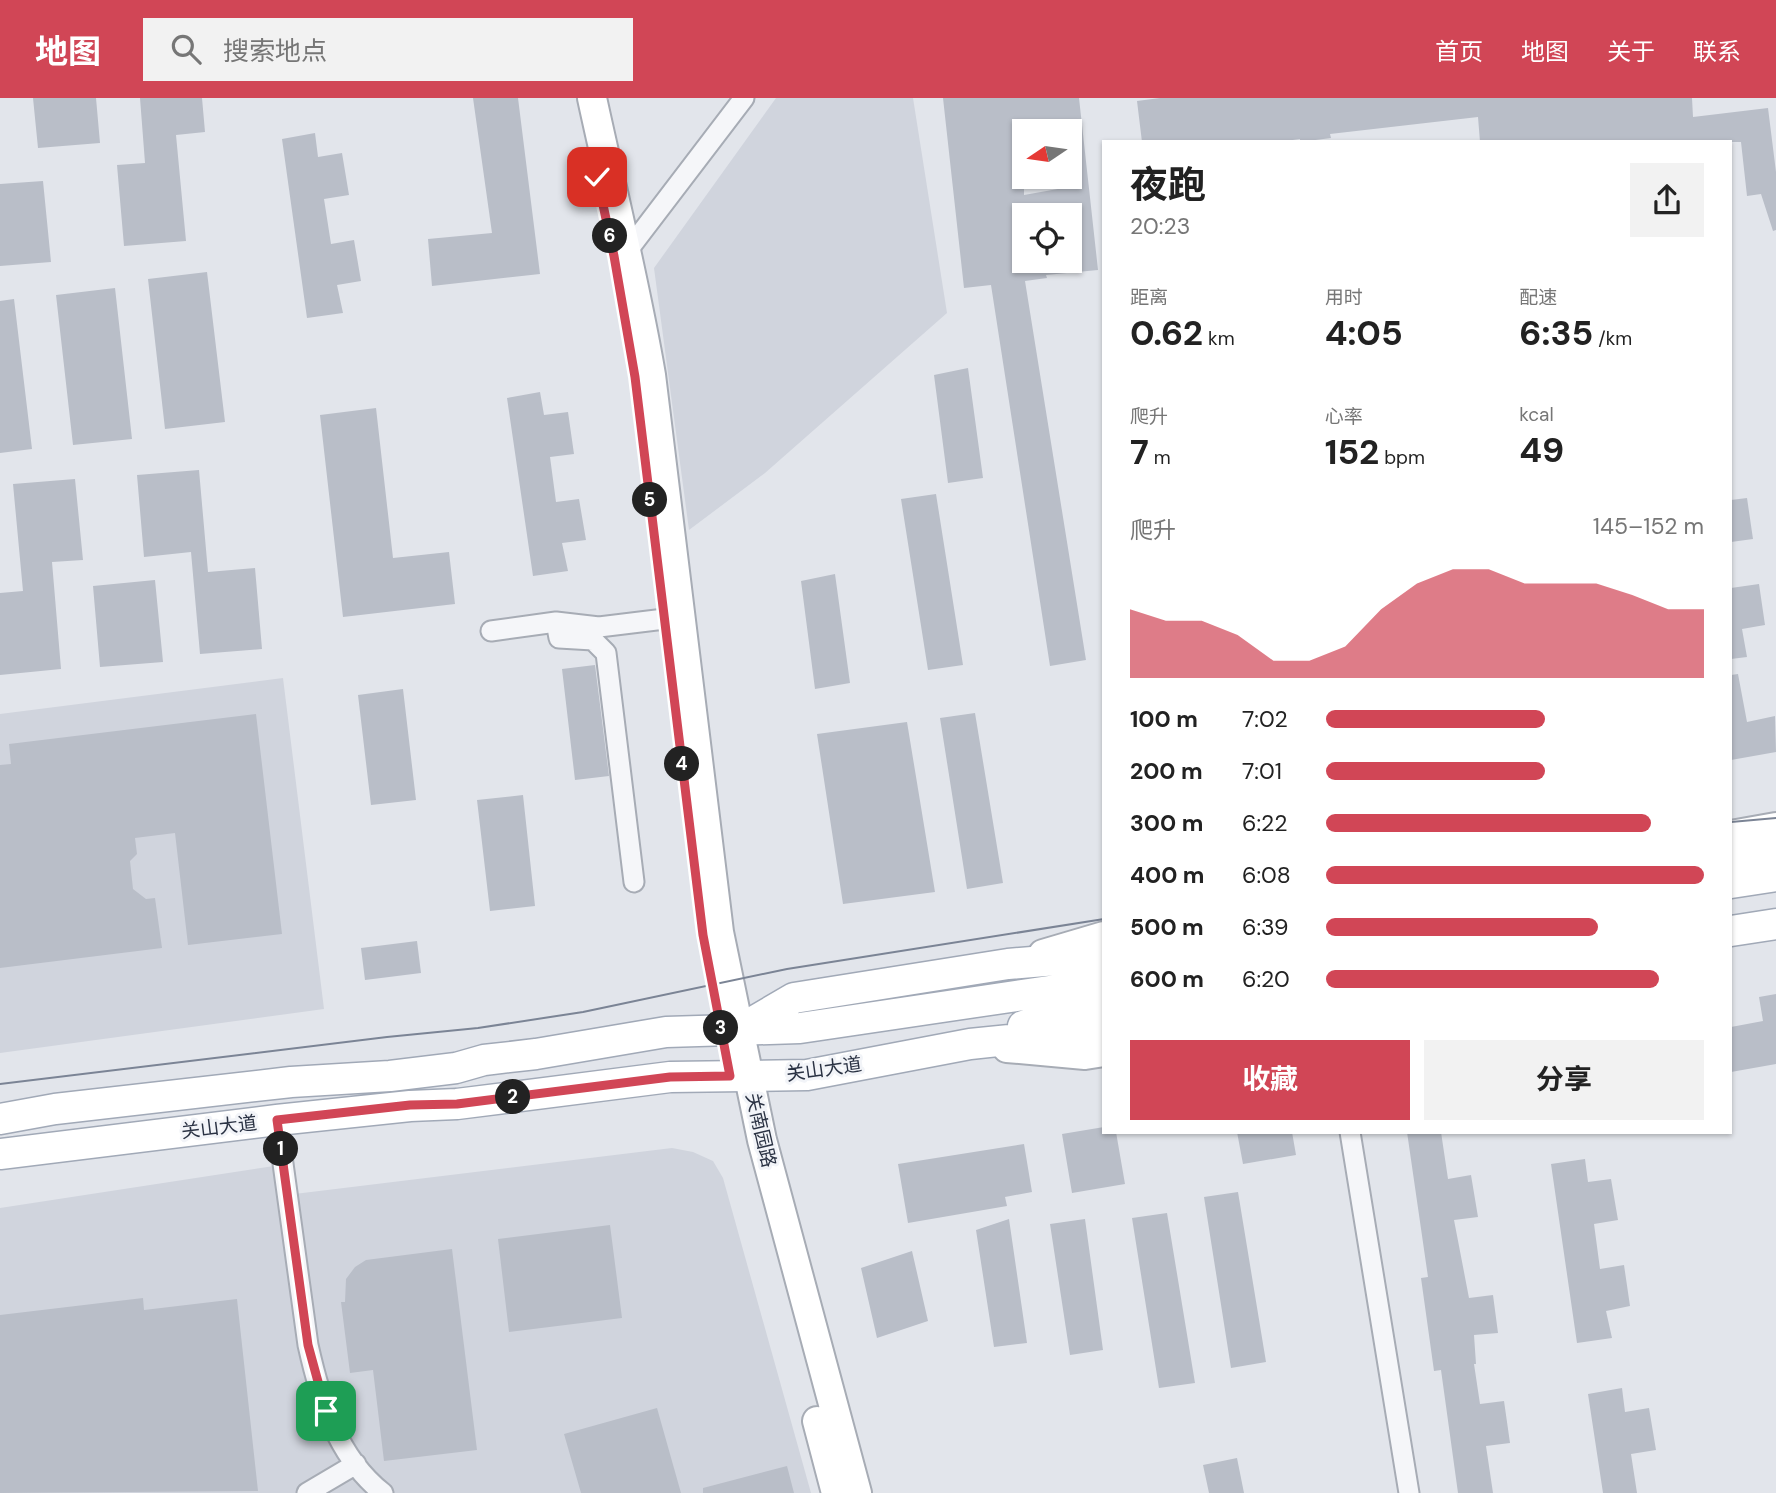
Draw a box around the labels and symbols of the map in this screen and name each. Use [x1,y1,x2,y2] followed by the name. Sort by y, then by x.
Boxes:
[1012,119,1082,189] north arrow
[567,147,627,207] pin
[592,218,628,254] pin: 6
[632,482,668,518] pin: 5
[664,746,700,782] pin: 4
[704,1010,738,1046] pin: 3
[785,1051,863,1087] street label: 关山大道
[496,1080,530,1114] pin: 2
[740,1090,782,1170] street label: 关南园路
[180,1110,258,1144] street label: 关山大道
[264,1132,298,1166] pin: 1
[296,1381,356,1441] pin

